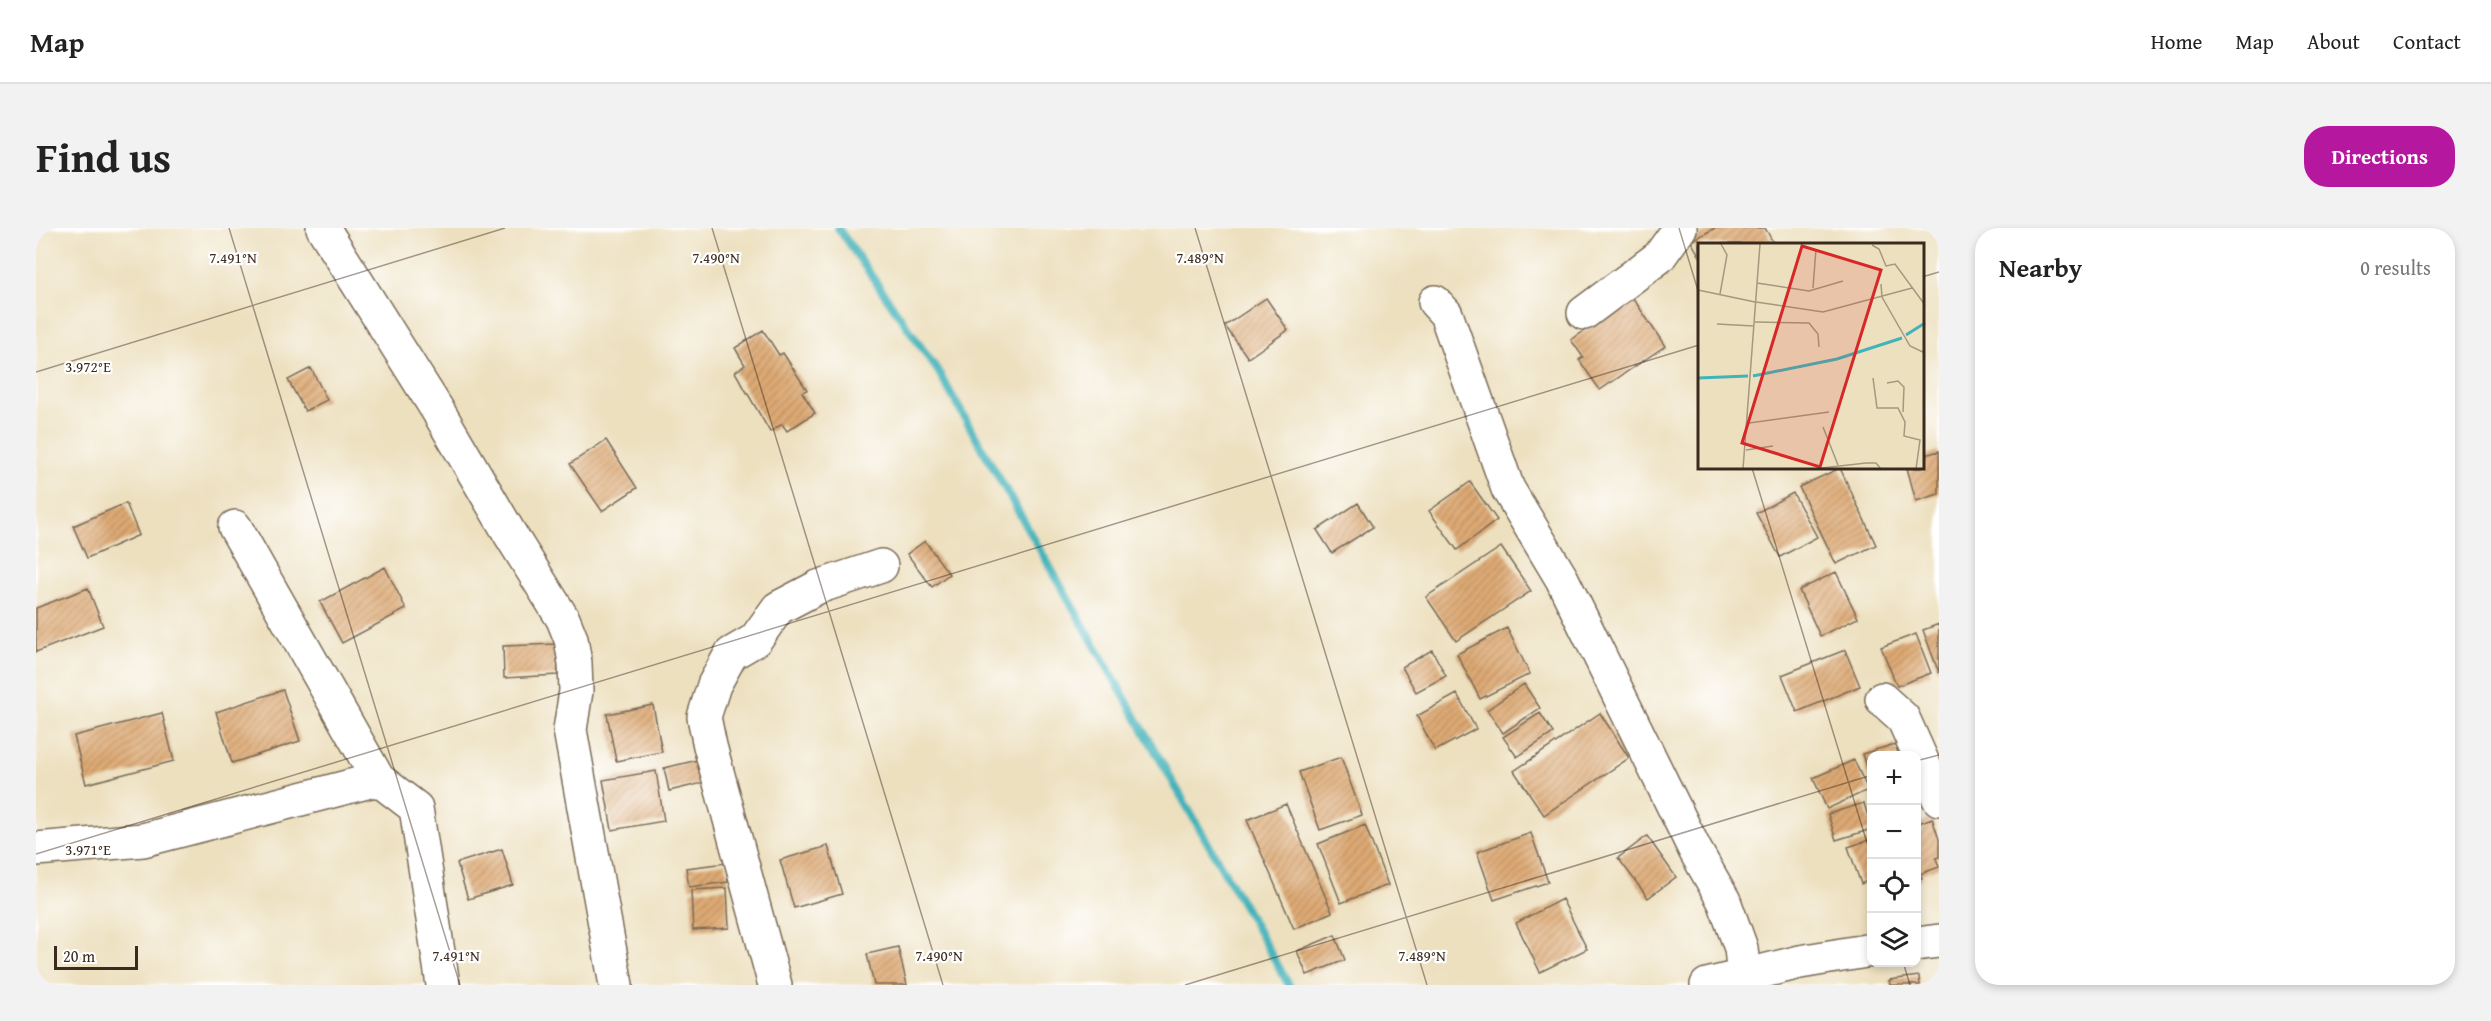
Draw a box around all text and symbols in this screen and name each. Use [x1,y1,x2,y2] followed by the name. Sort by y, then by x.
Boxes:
[30,21,84,62] text: Map
[2151,26,2202,57] text: Home
[2235,26,2274,57] text: Map
[2307,26,2360,57] text: About
[2393,26,2461,57] text: Contact
[36,126,171,187] text: Find us
[2304,126,2455,187] button: Directions
[1698,243,1924,470] inset map
[209,247,257,268] text: 7.491°N
[692,247,740,268] text: 7.490°N
[1176,247,1224,268] text: 7.489°N
[1999,248,2082,287] text: Nearby
[2360,253,2431,282] text: 0 results
[65,356,111,377] text: 3.972°E
[1867,751,1921,967] map controls
[1867,751,1921,805] button: +
[1867,805,1921,859] button: −
[65,839,111,860] text: 3.971°E
[1867,859,1921,913] button: locate
[1867,913,1921,967] button: layers
[54,943,138,970] scale bar
[63,944,95,968] text: 20 m
[432,945,480,966] text: 7.491°N
[915,945,963,966] text: 7.490°N
[1398,945,1446,966] text: 7.489°N

